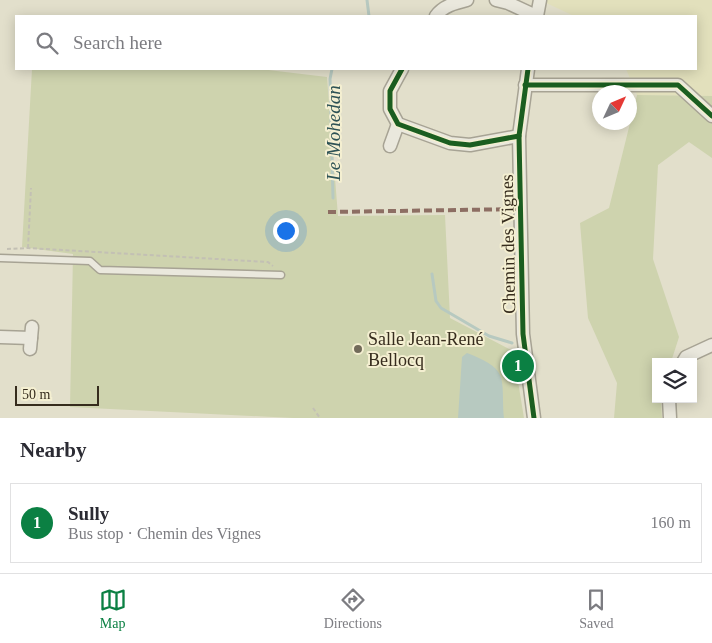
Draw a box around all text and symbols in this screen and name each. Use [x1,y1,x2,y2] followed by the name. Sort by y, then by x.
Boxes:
[15,15,697,70] search box
[33,29,61,57] icon: search
[73,32,162,53] text: Search here
[323,85,344,182] water label: Le Mohedan
[592,85,637,130] north arrow
[497,174,519,314] street label: Chemin des Vignes
[273,218,299,244] your location
[368,329,483,370] place label: Salle Jean-René Bellocq
[352,343,364,355] marker: Salle Jean-René Bellocq
[502,347,534,385] pin: 1
[652,358,697,403] map controls
[652,358,697,403] button: layers
[15,383,99,406] scale bar
[22,387,50,402] text: 50 m
[20,438,87,462] text: Nearby
[68,503,109,524] text: Sully
[33,514,41,531] text: 1
[651,514,691,531] text: 160 m
[68,525,261,542] text: Bus stop · Chemin des Vignes
[99,586,127,632] tab: Map
[324,586,382,632] tab: Directions
[579,586,613,632] tab: Saved

